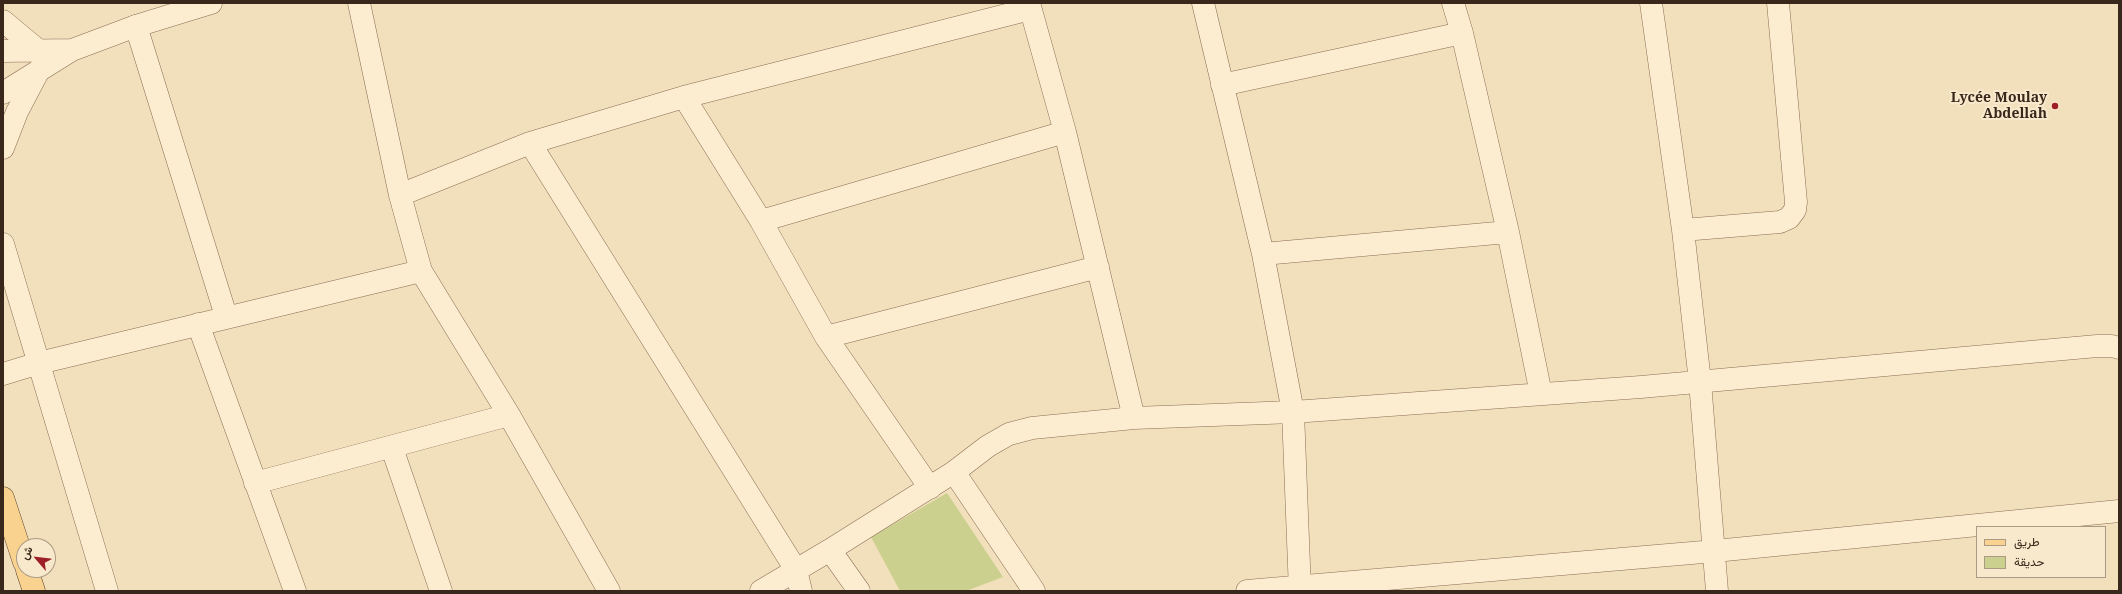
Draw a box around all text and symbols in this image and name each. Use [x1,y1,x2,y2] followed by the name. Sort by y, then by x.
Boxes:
[1951,90,2047,122] place label: Lycée Moulay Abdellah
[2050,101,2060,111] marker: Lycée Moulay Abdellah
[1976,526,2106,578] legend
[2014,533,2039,550] text: طريق
[16,538,56,578] north arrow
[16,543,36,562] text: ش
[2014,553,2044,570] text: حديقة

